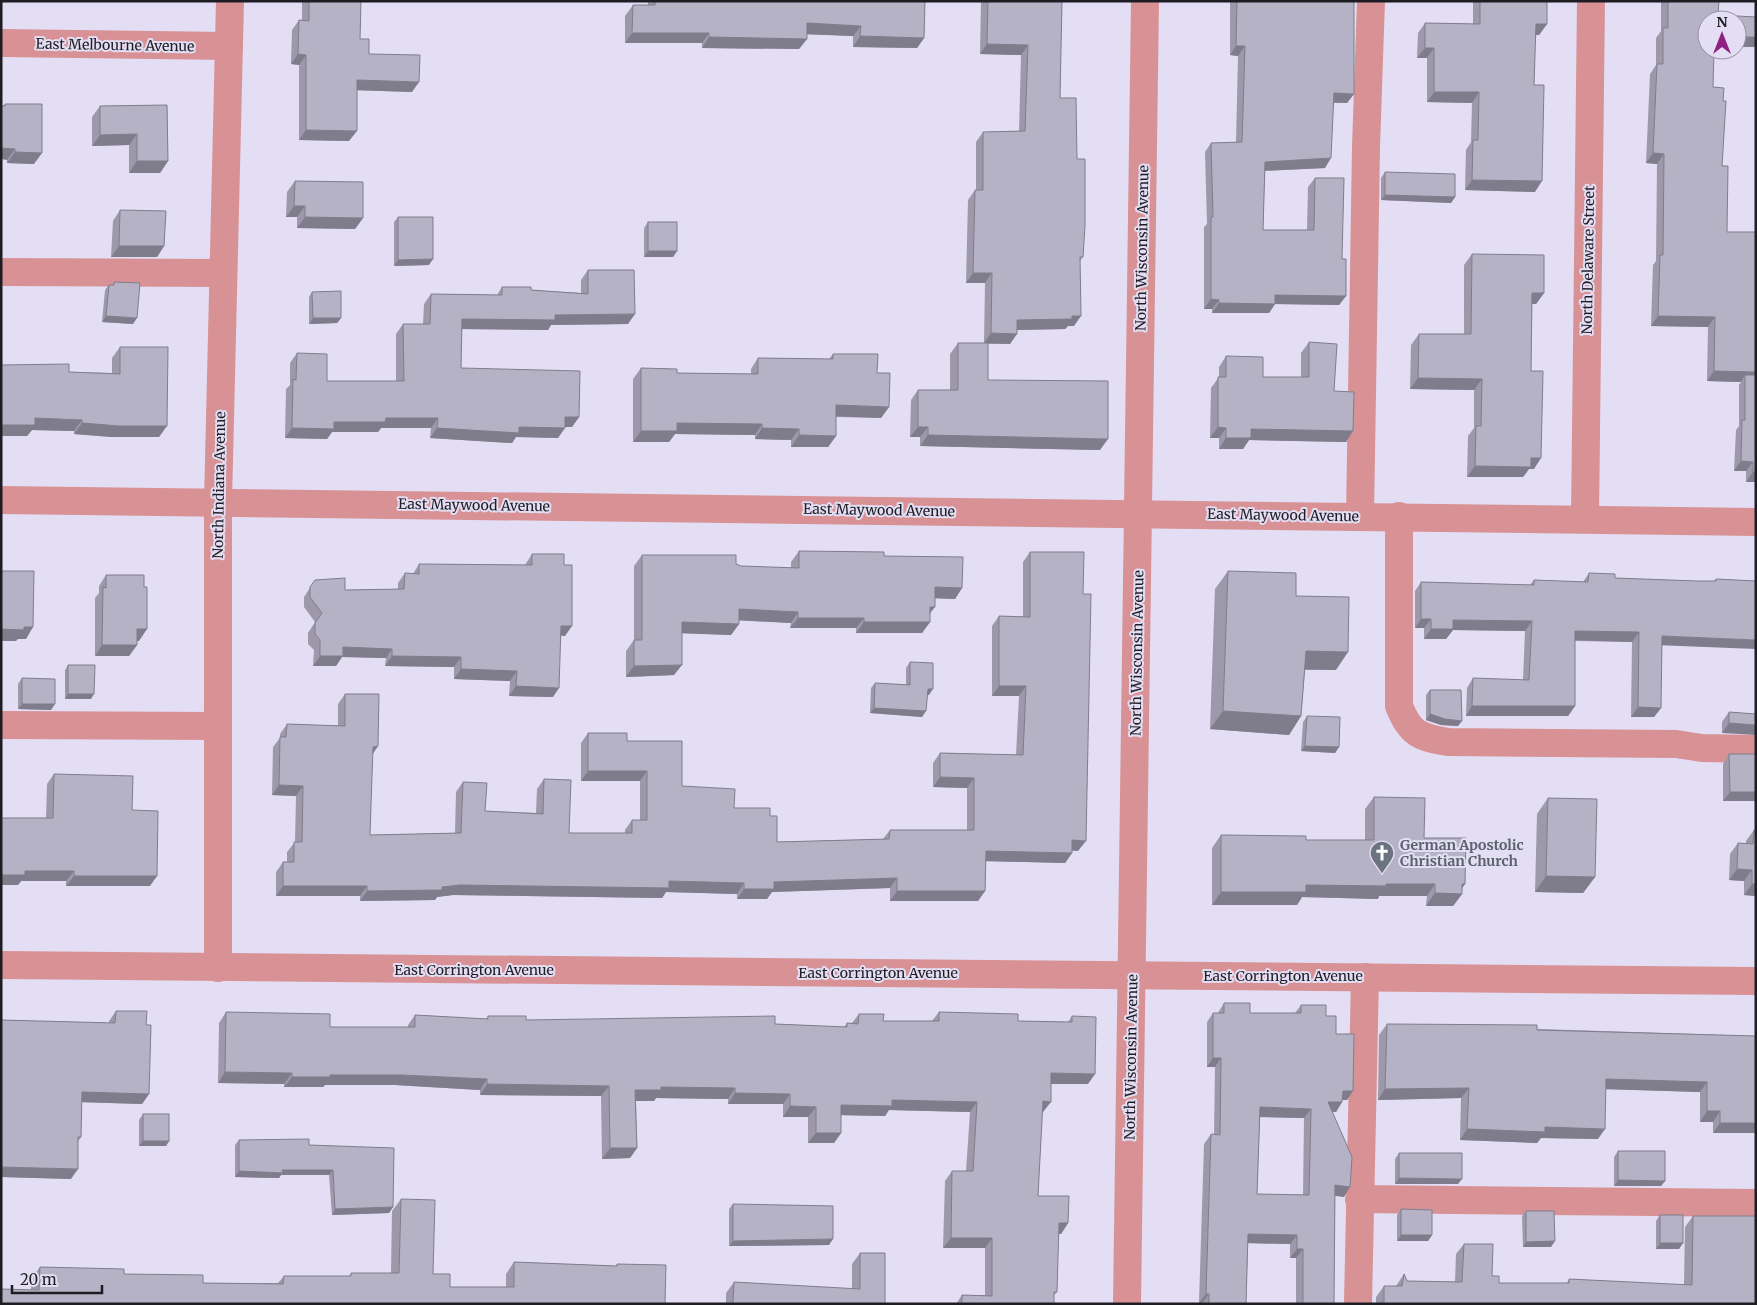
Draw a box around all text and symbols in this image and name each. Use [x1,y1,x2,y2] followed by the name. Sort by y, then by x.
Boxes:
[1697,10,1747,60] north arrow
[1716,13,1728,31] text: N
[35,35,195,55] street label: East Melbourne Avenue
[1132,165,1152,331] street label: North Wisconsin Avenue
[1578,185,1598,335] street label: North Delaware Street
[209,411,229,559] street label: North Indiana Avenue
[398,495,550,515] street label: East Maywood Avenue
[803,500,955,520] street label: East Maywood Avenue
[1207,505,1359,525] street label: East Maywood Avenue
[1127,570,1147,736] street label: North Wisconsin Avenue
[1400,836,1524,870] place label: German Apostolic Christian Church
[1369,840,1395,874] church icon: German Apostolic Christian Church
[394,961,554,979] street label: East Corrington Avenue
[798,964,958,982] street label: East Corrington Avenue
[1203,967,1363,985] street label: East Corrington Avenue
[1121,974,1141,1140] street label: North Wisconsin Avenue
[12,1262,102,1294] scale bar
[20,1270,57,1289] text: 20 m

